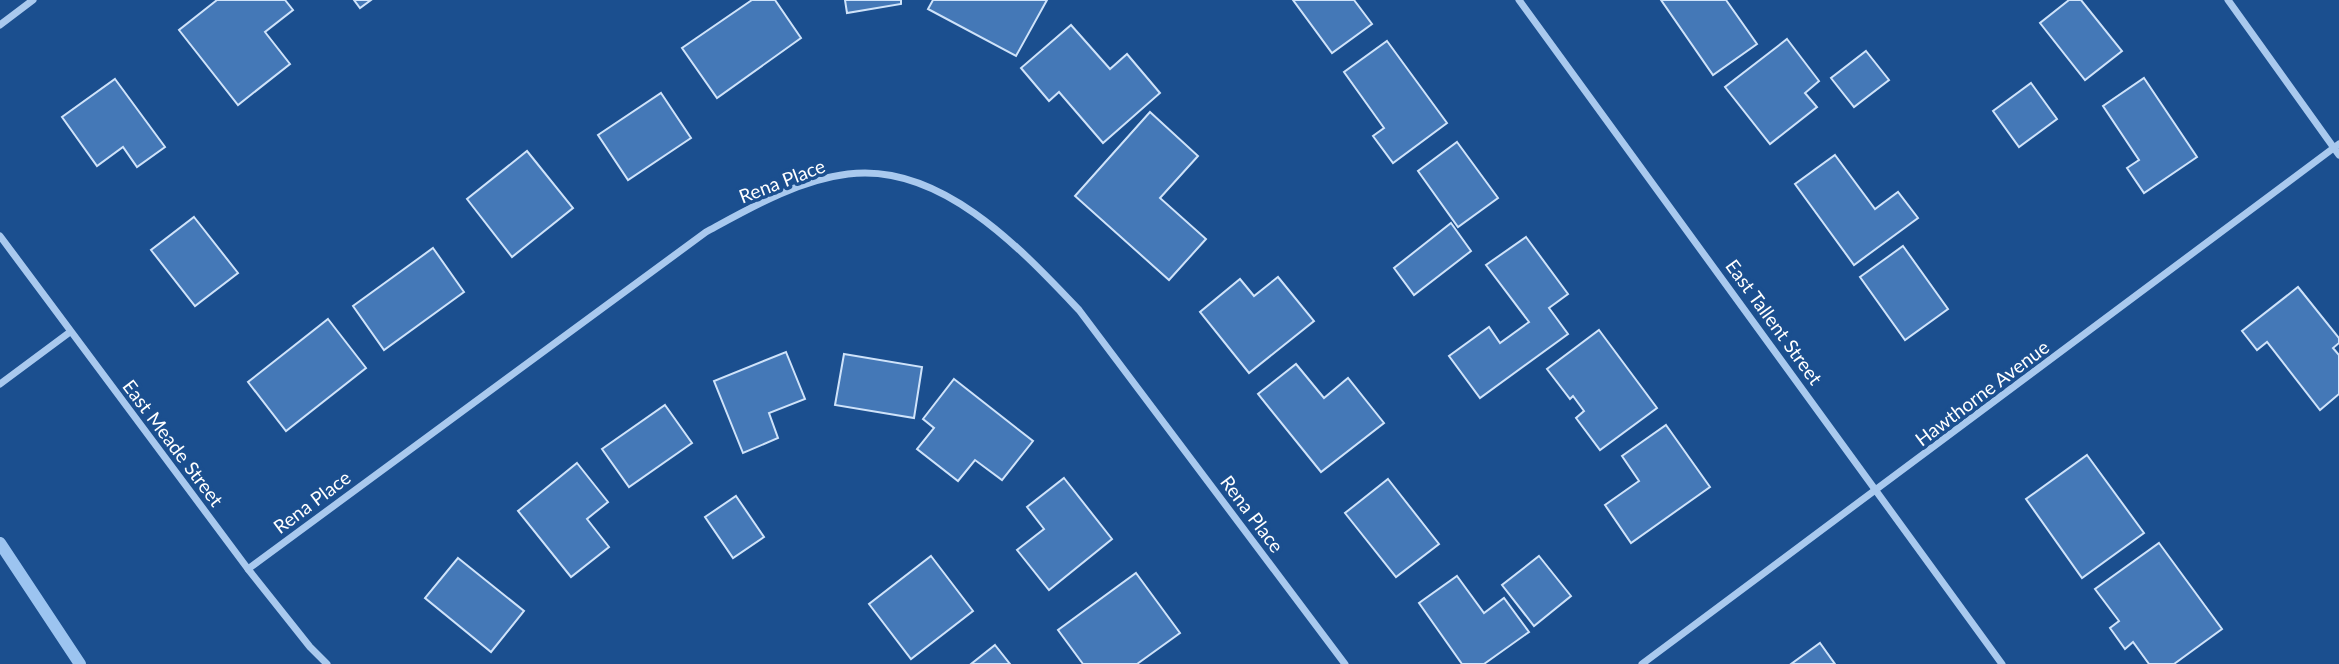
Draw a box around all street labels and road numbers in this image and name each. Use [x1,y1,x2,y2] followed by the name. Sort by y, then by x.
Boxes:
[735,154,828,207] street label: Rena Place
[1721,255,1828,389] street label: East Tallent Street
[1910,335,2053,450] street label: Hawthorne Avenue
[118,375,229,511] street label: East Meade Street
[269,465,355,538] street label: Rena Place
[1216,471,1289,557] street label: Rena Place

